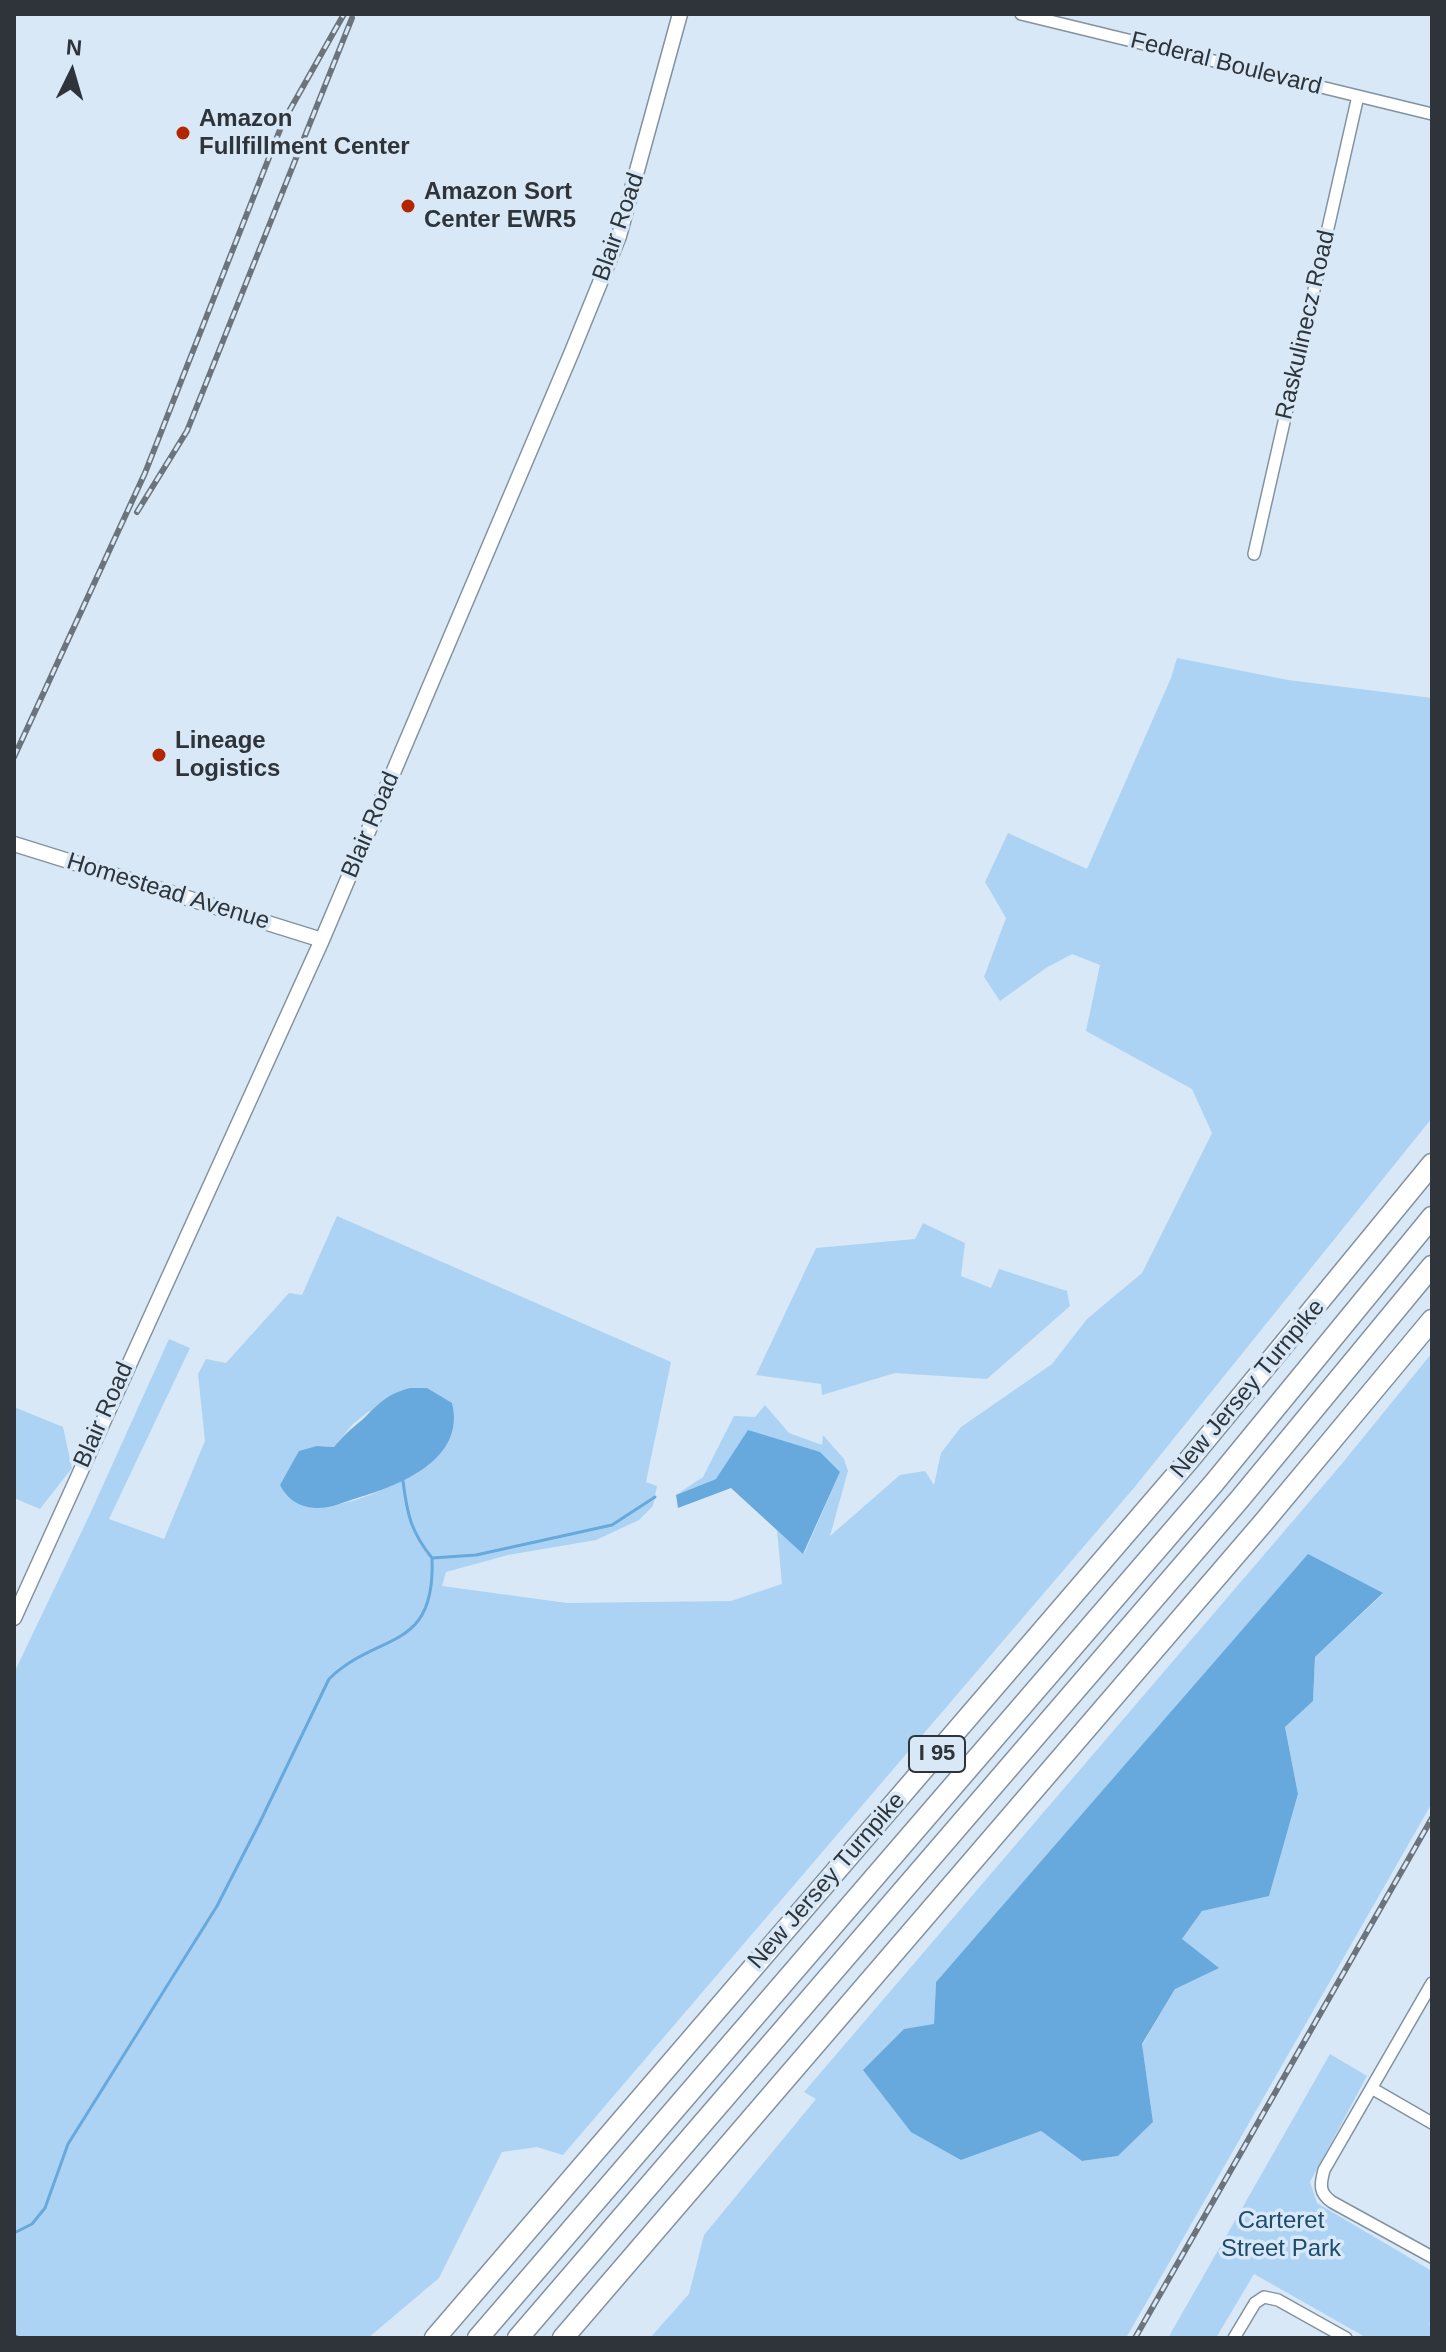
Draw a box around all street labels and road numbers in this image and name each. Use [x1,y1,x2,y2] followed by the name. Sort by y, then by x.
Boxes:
[1127,26,1325,102] street label: Federal Boulevard
[587,169,651,285] street label: Blair Road
[1270,228,1342,422] street label: Raskulinecz Road
[336,768,406,882] street label: Blair Road
[63,847,273,937] street label: Homestead Avenue
[1165,1294,1331,1484] street label: New Jersey Turnpike
[68,1358,140,1472] street label: Blair Road
[909,1736,965,1772] road number: I 95
[742,1787,912,1975] street label: New Jersey Turnpike

